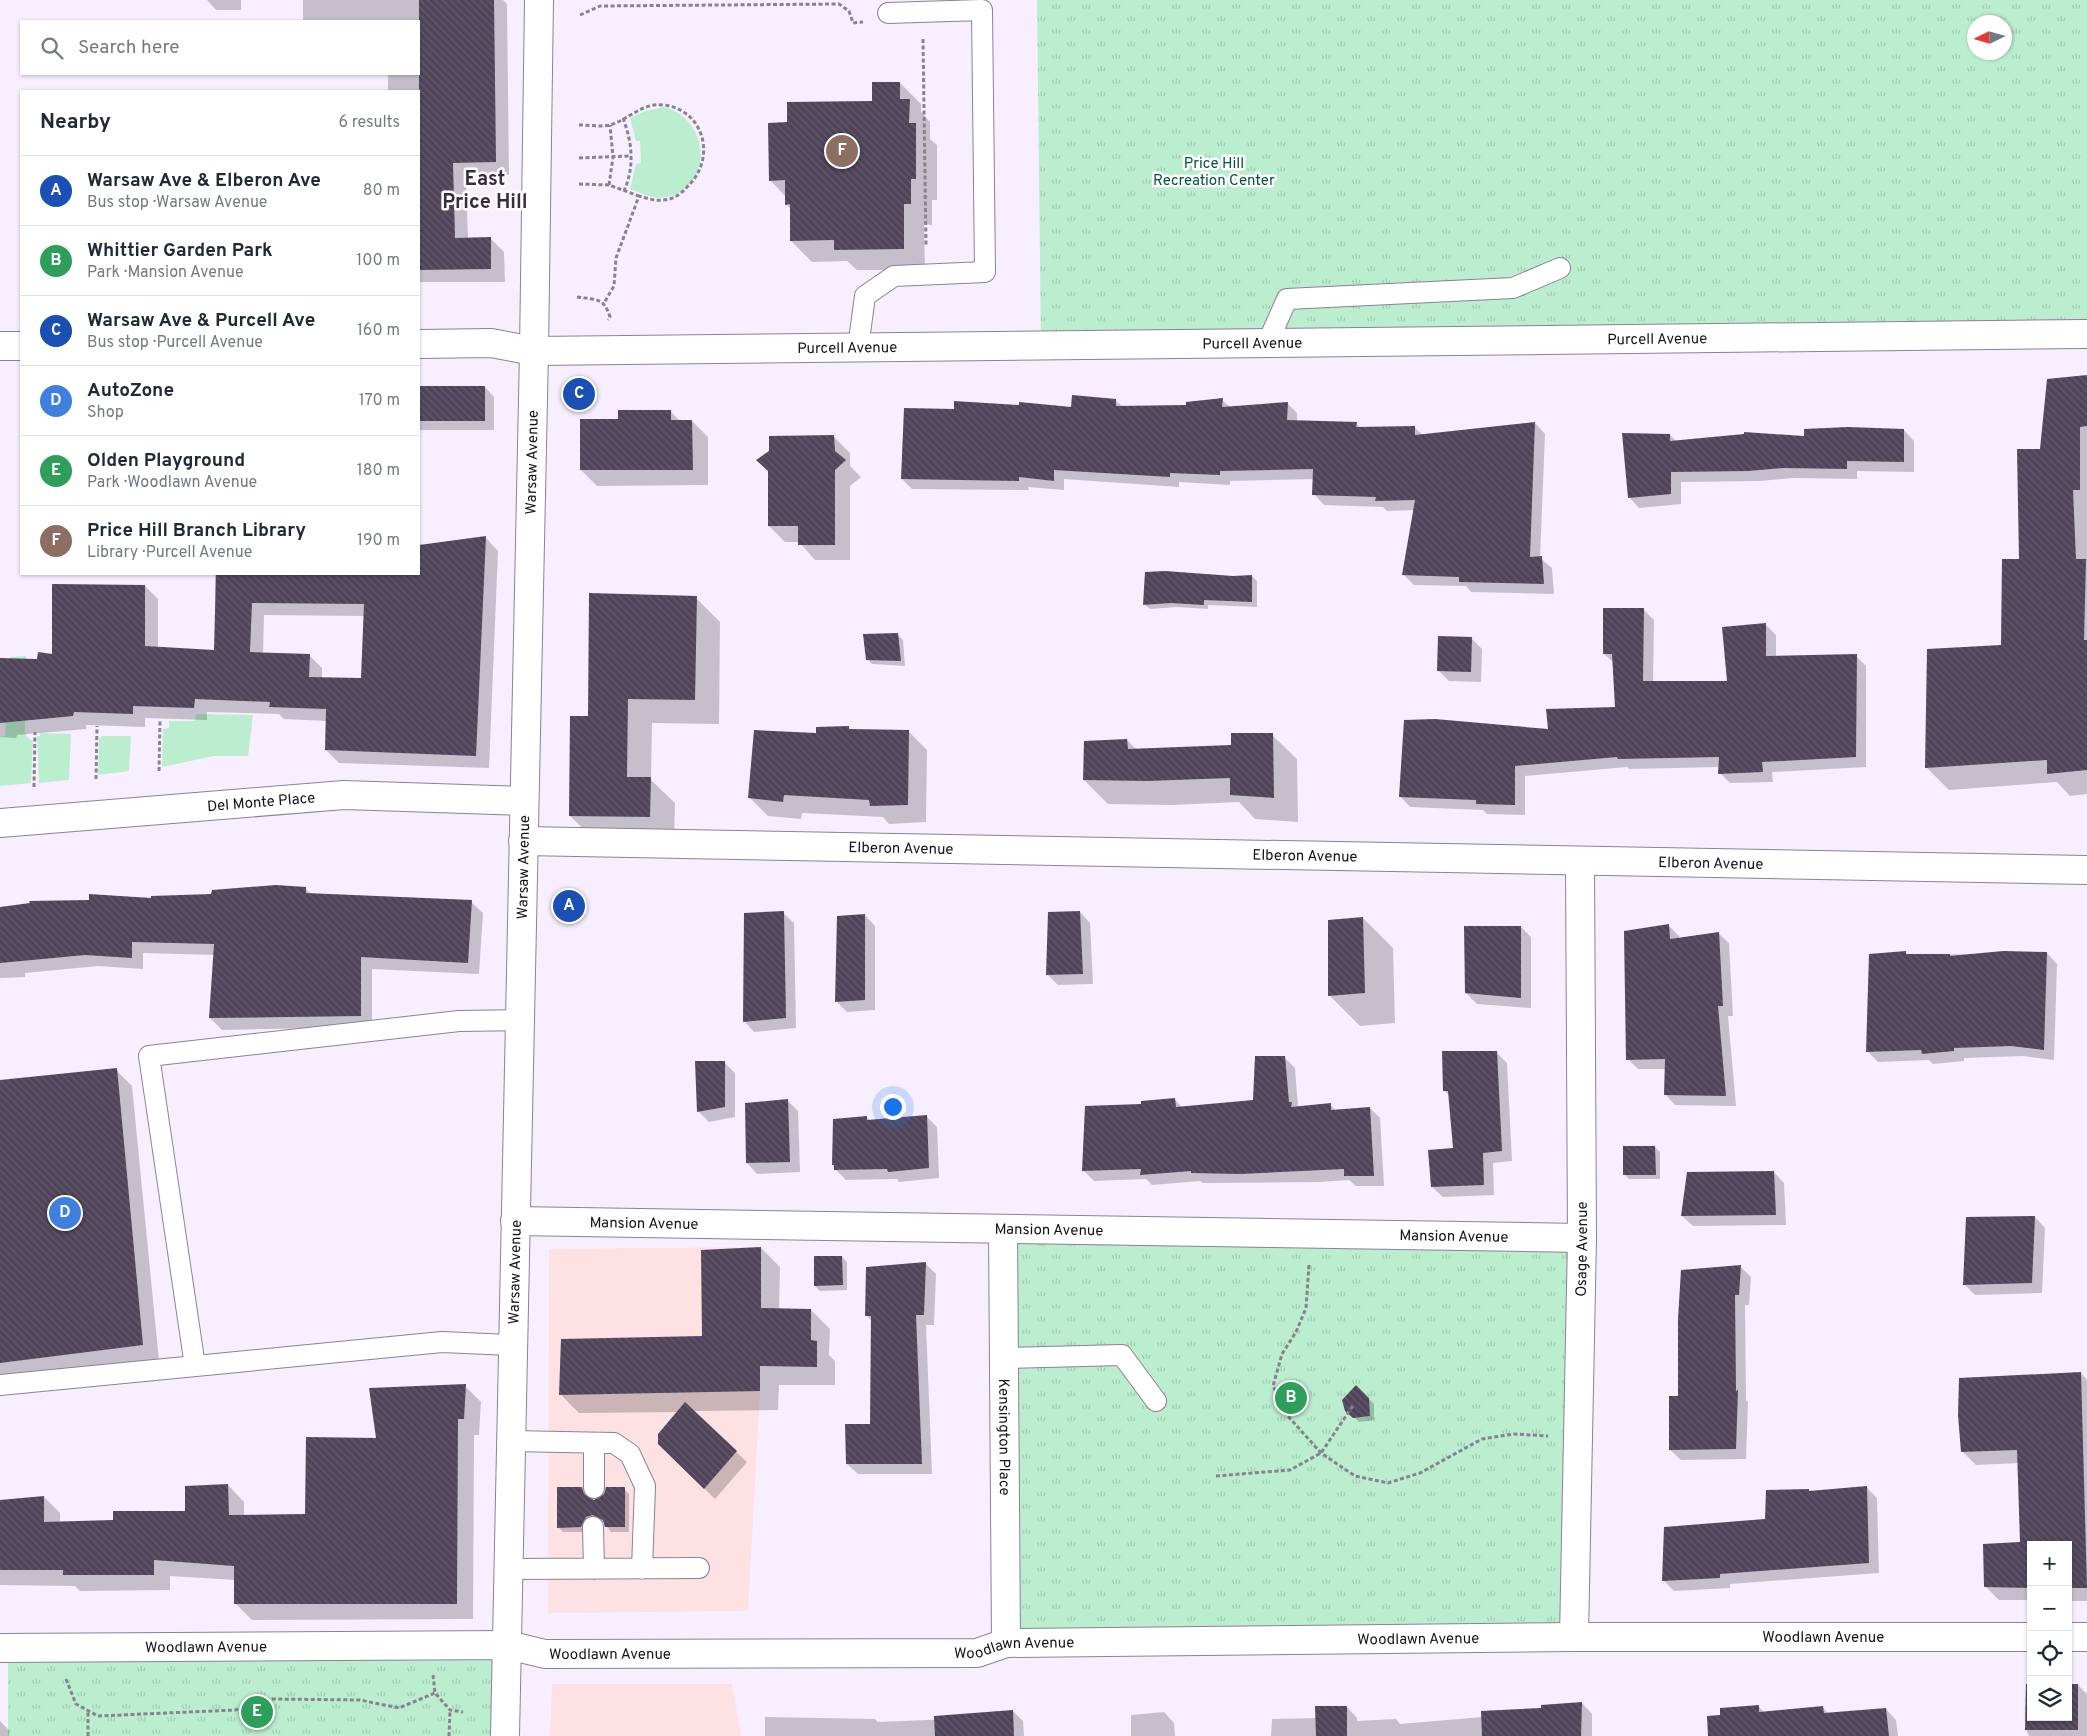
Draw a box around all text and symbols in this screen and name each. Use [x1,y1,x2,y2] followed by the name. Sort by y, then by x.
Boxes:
[1967,15,2012,60] north arrow
[20,20,420,75] search box
[38,34,66,62] icon: search
[78,36,180,60] text: Search here
[40,109,111,136] text: Nearby
[338,113,400,133] text: 6 results
[826,132,858,170] pin: F
[1153,155,1275,191] park label: Price Hill Recreation Center
[442,167,528,216] district label: East Price Hill
[87,169,321,193] text: Warsaw Ave & Elberon Ave
[50,181,62,201] text: A
[363,181,400,201] text: 80 m
[87,193,267,213] text: Bus stop · Warsaw Avenue
[87,239,273,263] text: Whittier Garden Park
[50,251,62,271] text: B
[356,251,400,271] text: 100 m
[87,263,244,283] text: Park · Mansion Avenue
[87,309,315,333] text: Warsaw Ave & Purcell Ave
[51,321,61,341] text: C
[357,321,400,341] text: 160 m
[1607,330,1707,350] street label: Purcell Avenue
[87,333,263,353] text: Bus stop · Purcell Avenue
[1202,335,1302,355] street label: Purcell Avenue
[797,339,897,359] street label: Purcell Avenue
[563,375,595,413] pin: C
[87,379,174,403] text: AutoZone
[50,391,62,411] text: D
[359,391,400,411] text: 170 m
[87,403,124,423] text: Shop
[523,410,544,515] street label: Warsaw Avenue
[87,449,245,473] text: Olden Playground
[51,461,61,481] text: E
[357,461,400,481] text: 180 m
[87,473,257,493] text: Park · Woodlawn Avenue
[87,519,306,543] text: Price Hill Branch Library
[51,531,61,551] text: F
[357,531,400,551] text: 190 m
[87,543,252,563] text: Library · Purcell Avenue
[206,789,316,817] street label: Del Monte Place
[514,815,535,920] street label: Warsaw Avenue
[848,839,954,860] street label: Elberon Avenue
[1252,847,1358,867] street label: Elberon Avenue
[1658,854,1764,875] street label: Elberon Avenue
[553,887,585,925] pin: A
[880,1094,906,1120] your location
[49,1194,81,1232] pin: D
[1573,1201,1593,1297] street label: Osage Avenue
[589,1214,699,1235] street label: Mansion Avenue
[506,1220,527,1325] street label: Warsaw Avenue
[994,1221,1104,1241] street label: Mansion Avenue
[1399,1227,1508,1248] street label: Mansion Avenue
[993,1378,1013,1496] street label: Kensington Place
[1275,1379,1307,1417] pin: B
[2027,1541,2072,1721] map controls
[2027,1541,2072,1586] button: +
[2027,1586,2072,1631] button: −
[1762,1629,1884,1648] street label: Woodlawn Avenue
[1357,1630,1479,1650] street label: Woodlawn Avenue
[2027,1631,2072,1676] button: locate
[954,1634,1074,1664] street label: Woodlawn Avenue
[145,1638,267,1658] street label: Woodlawn Avenue
[549,1646,671,1665] street label: Woodlawn Avenue
[2027,1676,2072,1721] button: layers
[241,1693,273,1731] pin: E

